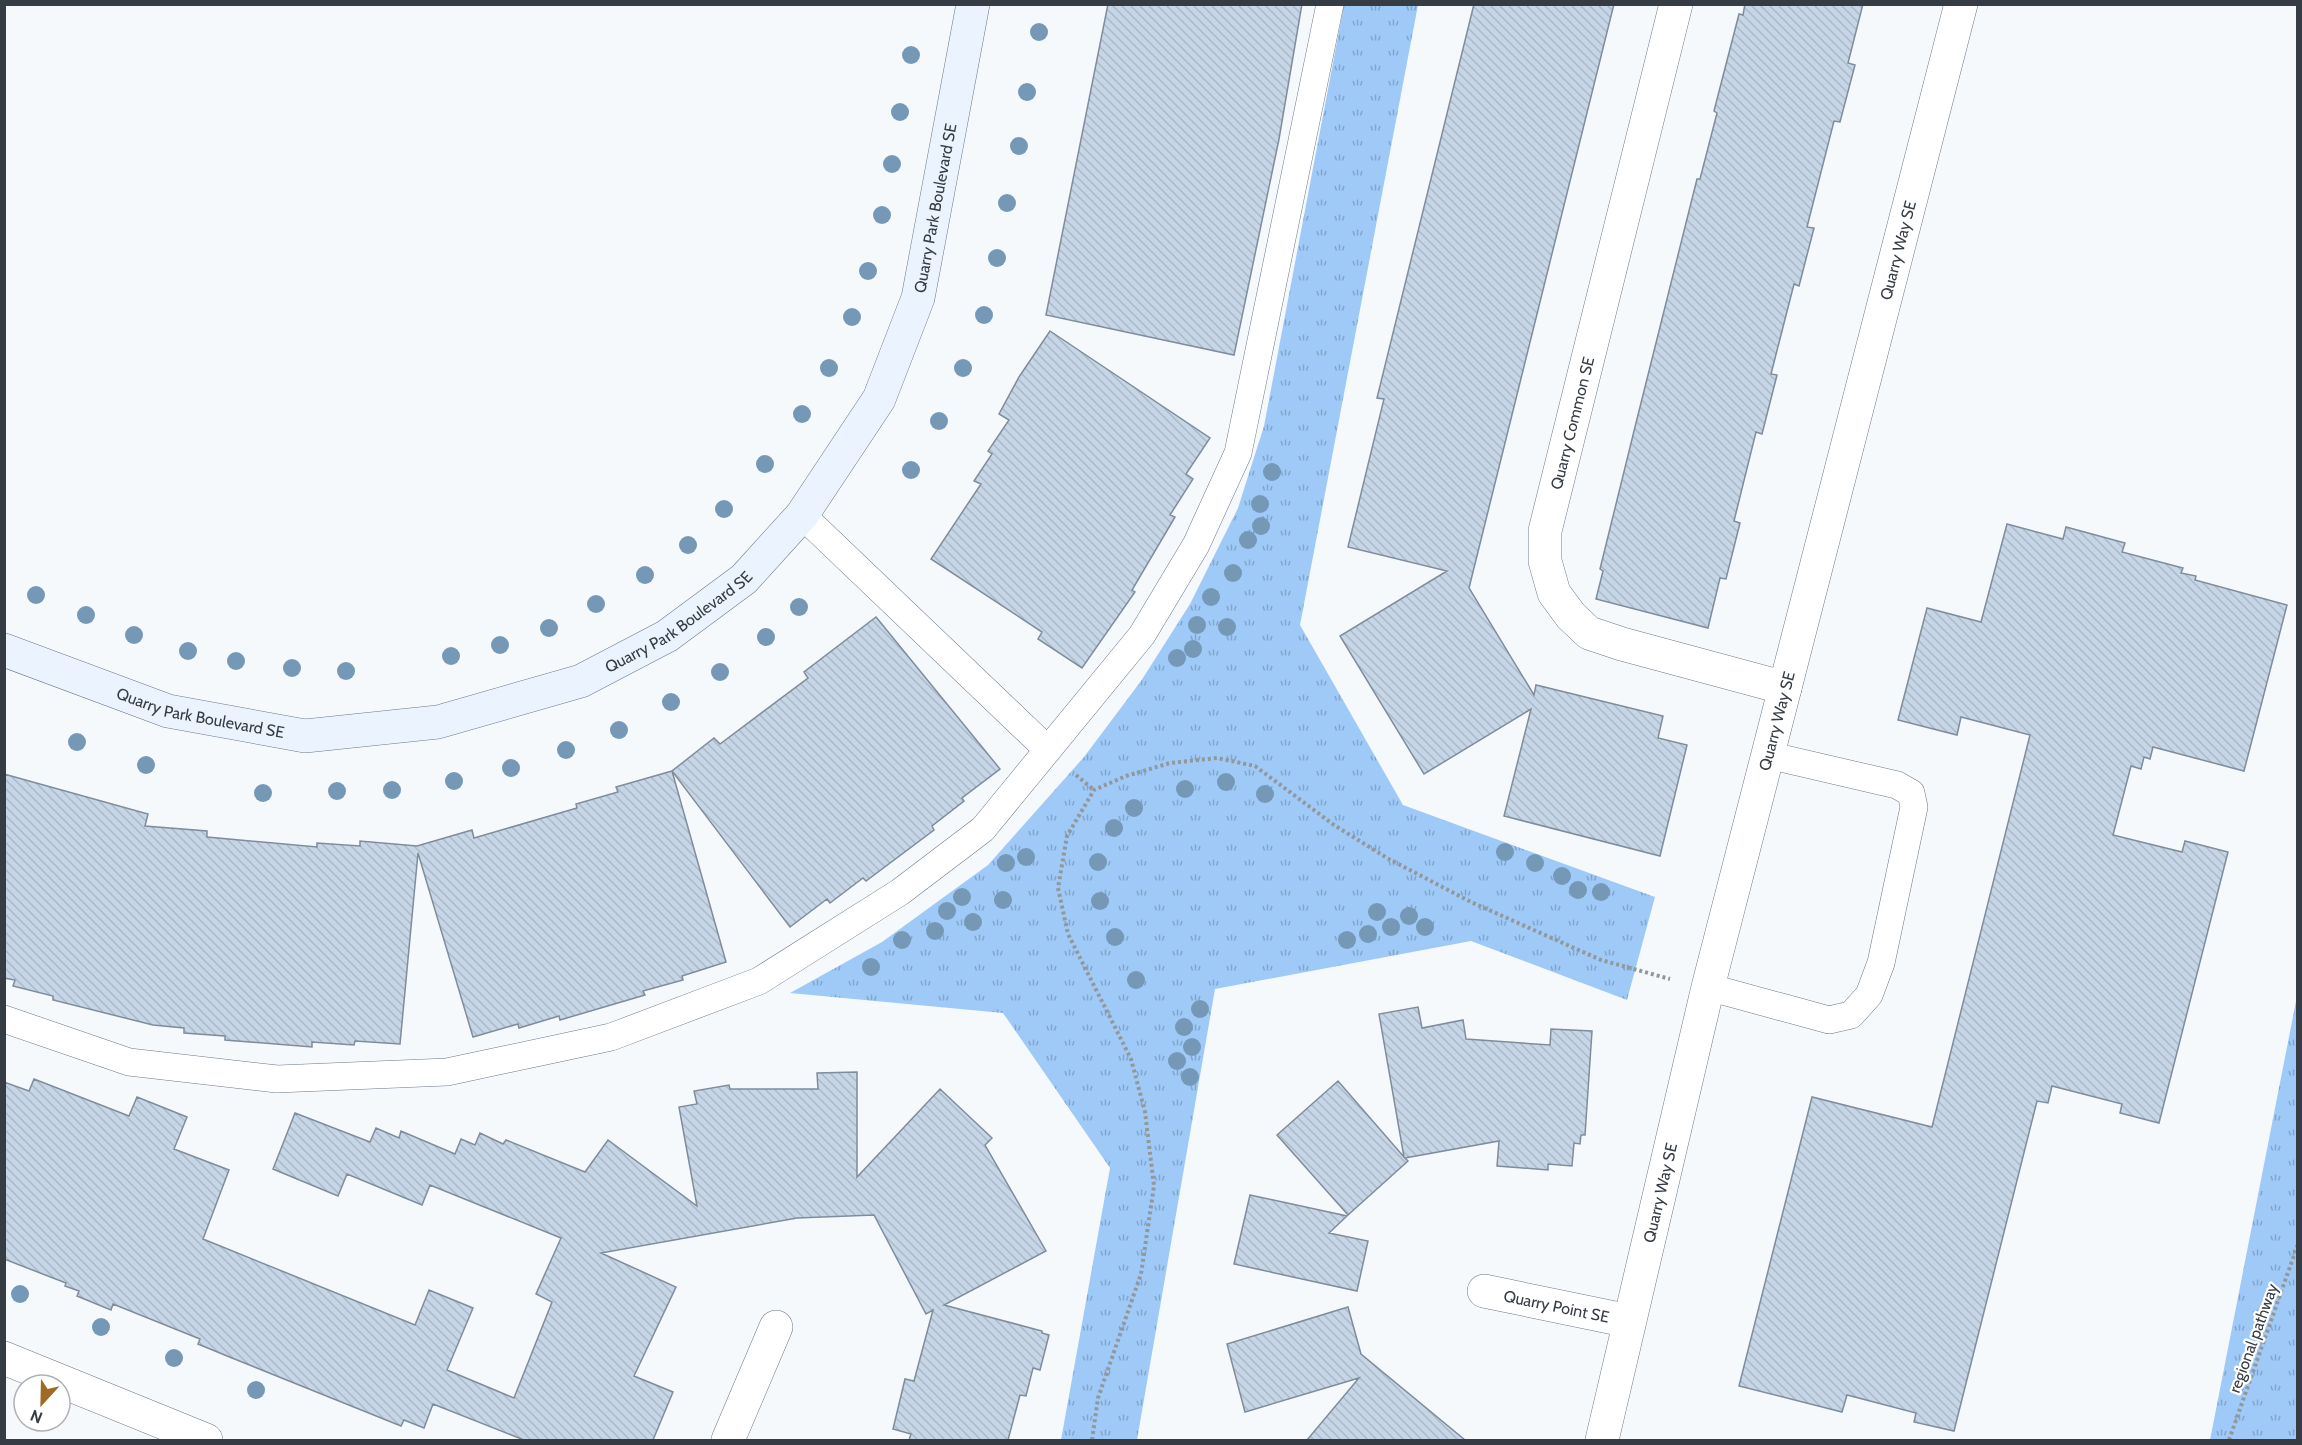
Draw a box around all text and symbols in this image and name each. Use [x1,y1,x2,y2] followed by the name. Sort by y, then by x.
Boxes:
[910,122,961,295] street label: Quarry Park Boulevard SE
[1876,199,1920,302] street label: Quarry Way SE
[1547,355,1598,491] street label: Quarry Common SE
[602,567,757,677] street label: Quarry Park Boulevard SE
[1755,669,1799,773] street label: Quarry Way SE
[114,684,286,742] street label: Quarry Park Boulevard SE
[1639,1141,1681,1245] street label: Quarry Way SE
[2225,1281,2282,1395] street label: regional pathway
[1502,1286,1611,1327] street label: Quarry Point SE
[12,1373,72,1433] north arrow
[28,1406,45,1427] text: N

